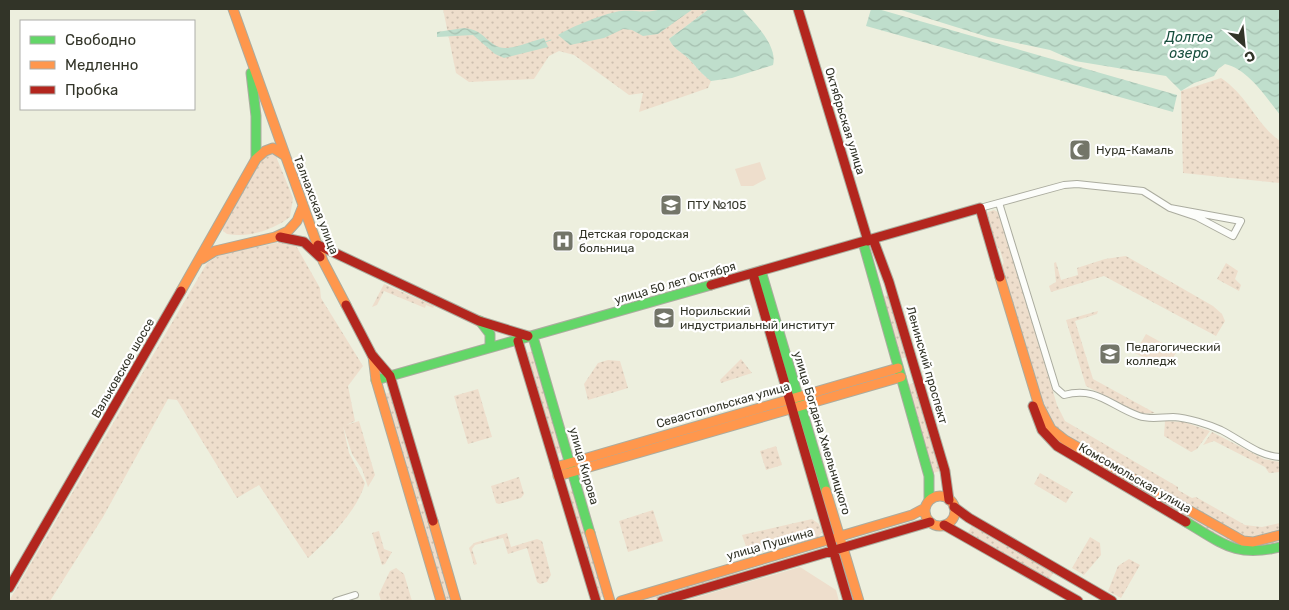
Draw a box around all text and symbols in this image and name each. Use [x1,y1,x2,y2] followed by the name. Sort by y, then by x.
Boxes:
[20,20,195,110] legend
[1219,20,1269,70] north arrow
[1164,29,1213,62] water label: Долгое озеро
[65,31,136,49] text: Свободно
[1241,46,1258,66] text: С
[65,56,138,74] text: Медленно
[822,66,868,176] street label: Октябрьская улица
[65,81,118,99] text: Пробка
[1068,138,1092,162] mosque icon: Нурд-Камаль
[1096,143,1173,157] place label: Нурд-Камаль
[291,154,341,256] street label: Талнахская улица
[659,193,683,217] school or university icon: ПТУ №105
[687,198,746,212] place label: ПТУ №105
[579,227,689,255] place label: Детская городская больница
[551,229,575,253] hospital icon: Детская городская больница
[613,259,737,307] street label: улица 50 лет Октября
[680,304,835,332] place label: Норильский индустриальный институт
[903,304,951,426] street label: Ленинский проспект
[652,306,676,330] school or university icon: Норильский индустриальный институт
[89,315,157,420] street label: Вальковское шоссе
[1126,340,1221,368] place label: Педагогический колледж
[1098,342,1122,366] school or university icon: Педагогический колледж
[790,350,854,517] street label: улица Богдана Хмельницкого
[655,379,791,431] street label: Севастопольская улица
[566,426,602,506] street label: улица Кирова
[1076,440,1194,516] street label: Комсомольская улица
[725,525,815,563] street label: улица Пушкина

